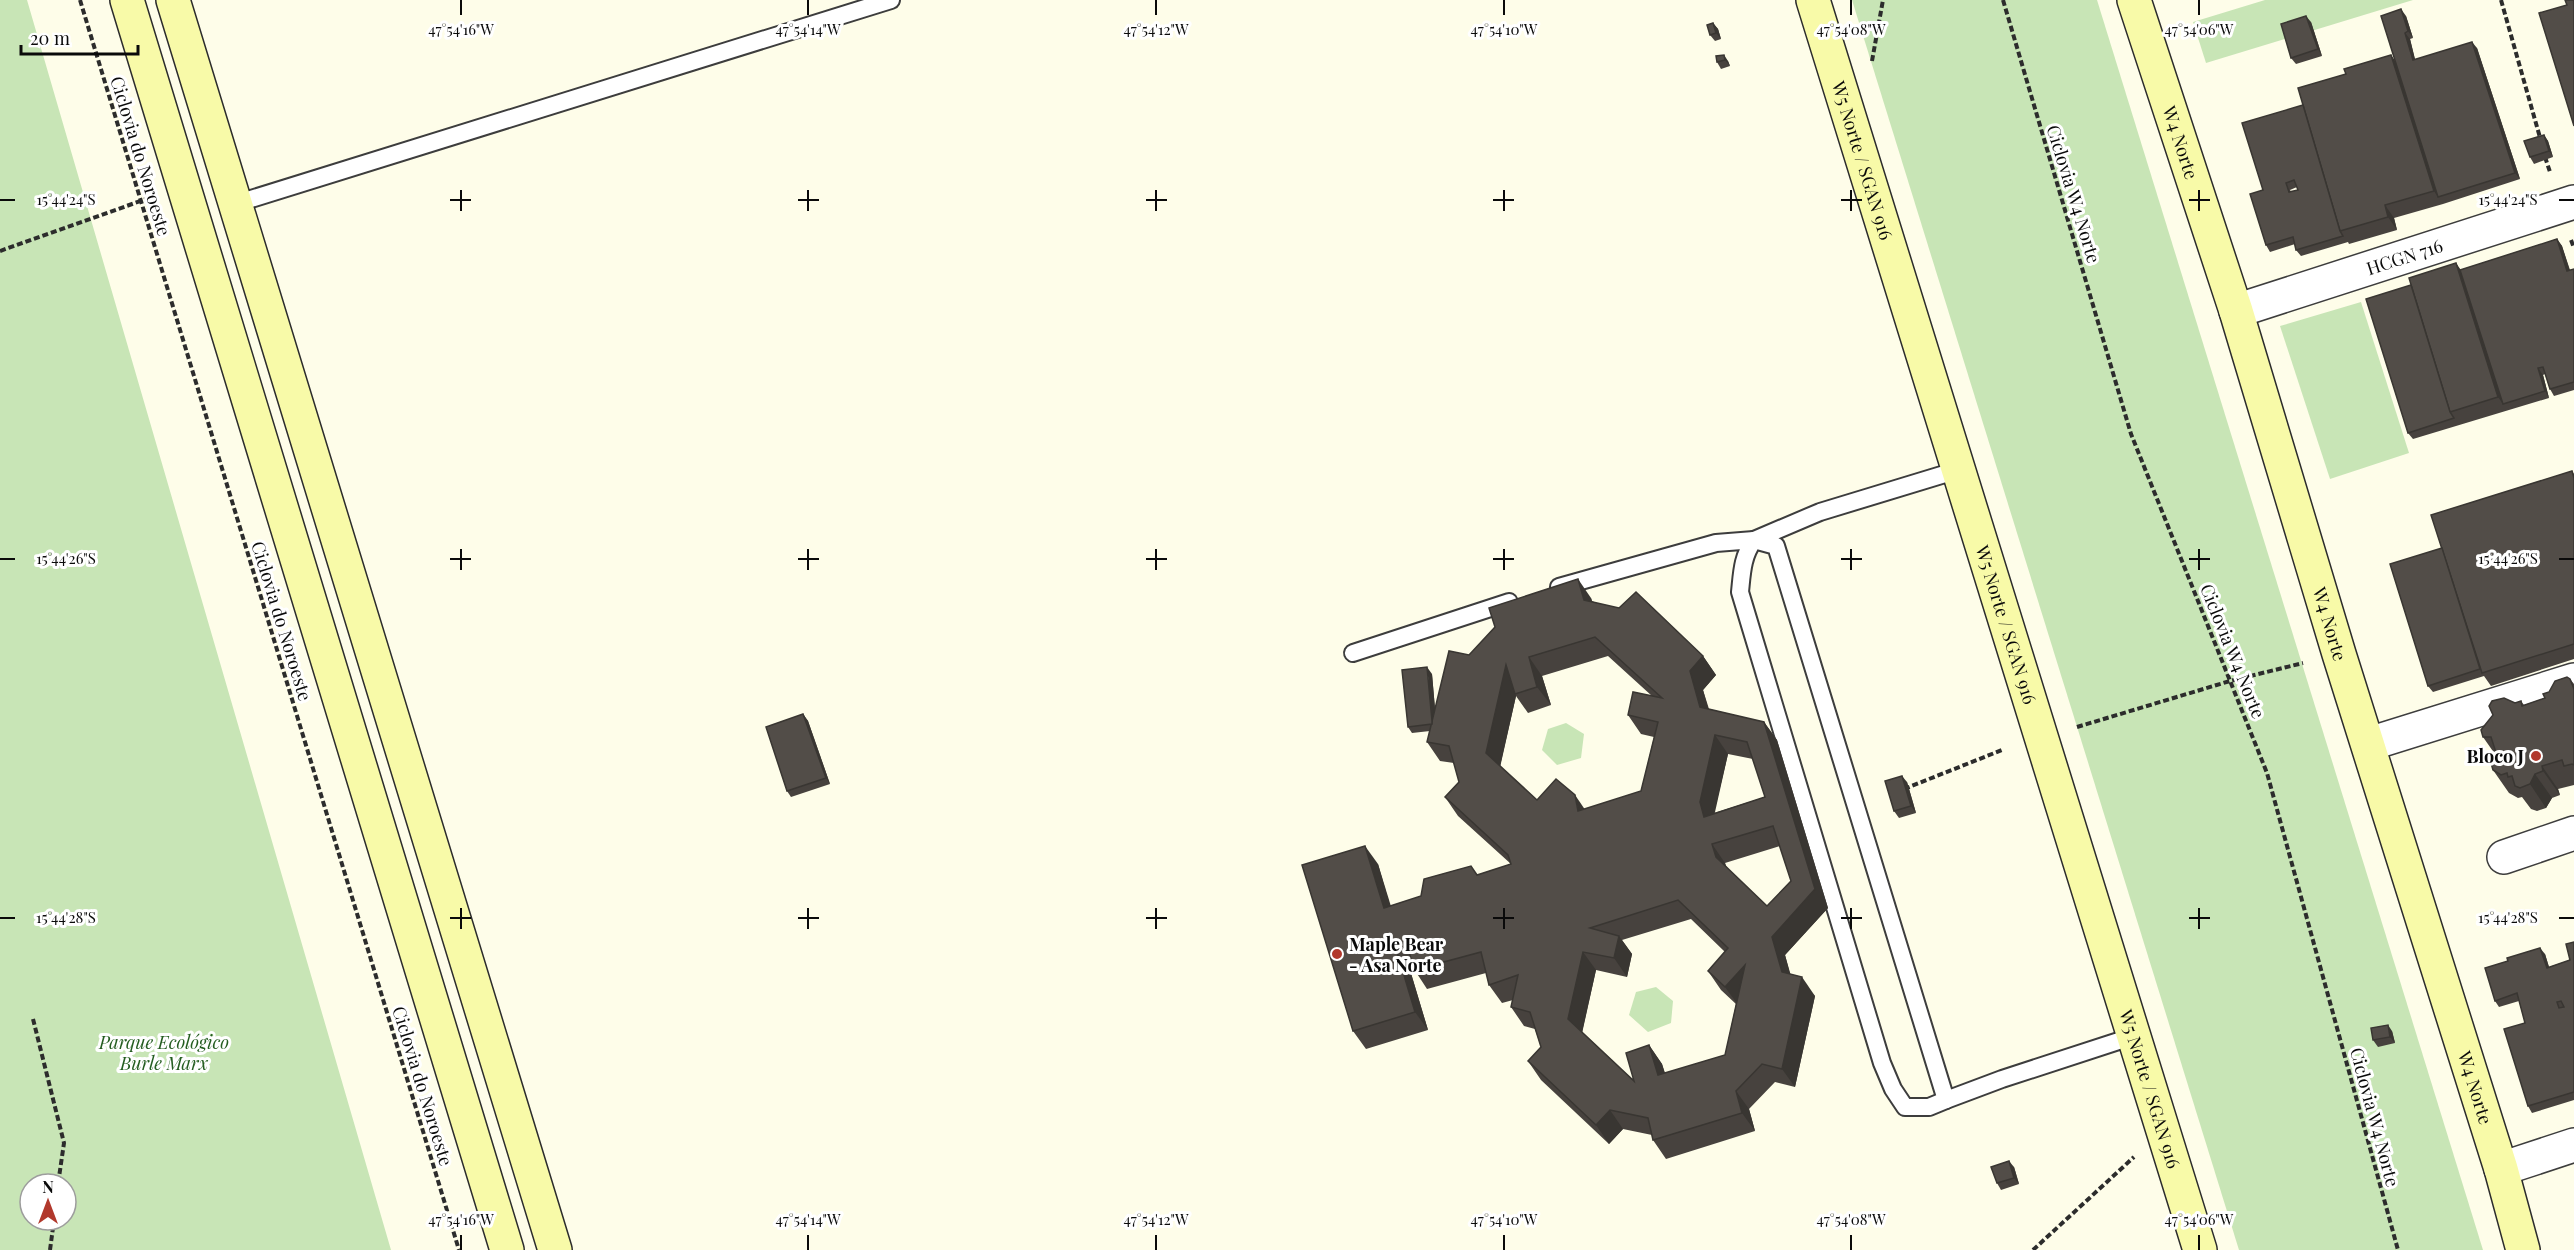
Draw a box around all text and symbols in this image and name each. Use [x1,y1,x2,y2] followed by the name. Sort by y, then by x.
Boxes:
[21,18,138,56] scale bar
[428,19,494,39] text: 47°54'16"W
[775,19,841,39] text: 47°54'14"W
[1123,19,1189,39] text: 47°54'12"W
[1471,19,1538,39] text: 47°54'10"W
[1816,19,1886,39] text: 47°54'08"W
[2165,19,2234,39] text: 47°54'06"W
[30,26,70,50] text: 20 m
[105,73,177,239] street label: Ciclovia do Noroeste
[1827,77,1899,243] street label: W5 Norte / SGAN 916
[2157,102,2204,182] street label: W4 Norte
[2042,122,2106,266] street label: Ciclovia W4 Norte
[36,189,96,209] text: 15°44'24"S
[2478,189,2538,209] text: 15°44'24"S
[2363,233,2446,280] street label: HCGN 716
[246,538,318,704] street label: Ciclovia do Noroeste
[1970,541,2042,707] street label: W5 Norte / SGAN 916
[36,548,96,568] text: 15°44'26"S
[2478,548,2538,568] text: 15°44'26"S
[2195,580,2271,722] street label: Ciclovia W4 Norte
[2307,583,2352,664] street label: W4 Norte
[2467,744,2524,768] place label: Bloco J
[2529,749,2543,763] marker: Bloco J
[36,907,96,927] text: 15°44'28"S
[2478,907,2538,927] text: 15°44'28"S
[1349,932,1444,977] place label: Maple Bear - Asa Norte
[1330,947,1344,961] marker: Maple Bear - Asa Norte
[387,1003,459,1169] street label: Ciclovia do Noroeste
[2114,1006,2186,1171] street label: W5 Norte / SGAN 916
[98,1030,229,1075] park label: Parque Ecológico Burle Marx
[2345,1045,2405,1189] street label: Ciclovia W4 Norte
[2452,1047,2498,1127] street label: W4 Norte
[18,1172,78,1232] north arrow
[42,1176,54,1197] text: N
[428,1209,494,1229] text: 47°54'16"W
[775,1209,841,1229] text: 47°54'14"W
[1123,1209,1189,1229] text: 47°54'12"W
[1471,1209,1538,1229] text: 47°54'10"W
[1816,1209,1886,1229] text: 47°54'08"W
[2165,1209,2234,1229] text: 47°54'06"W

